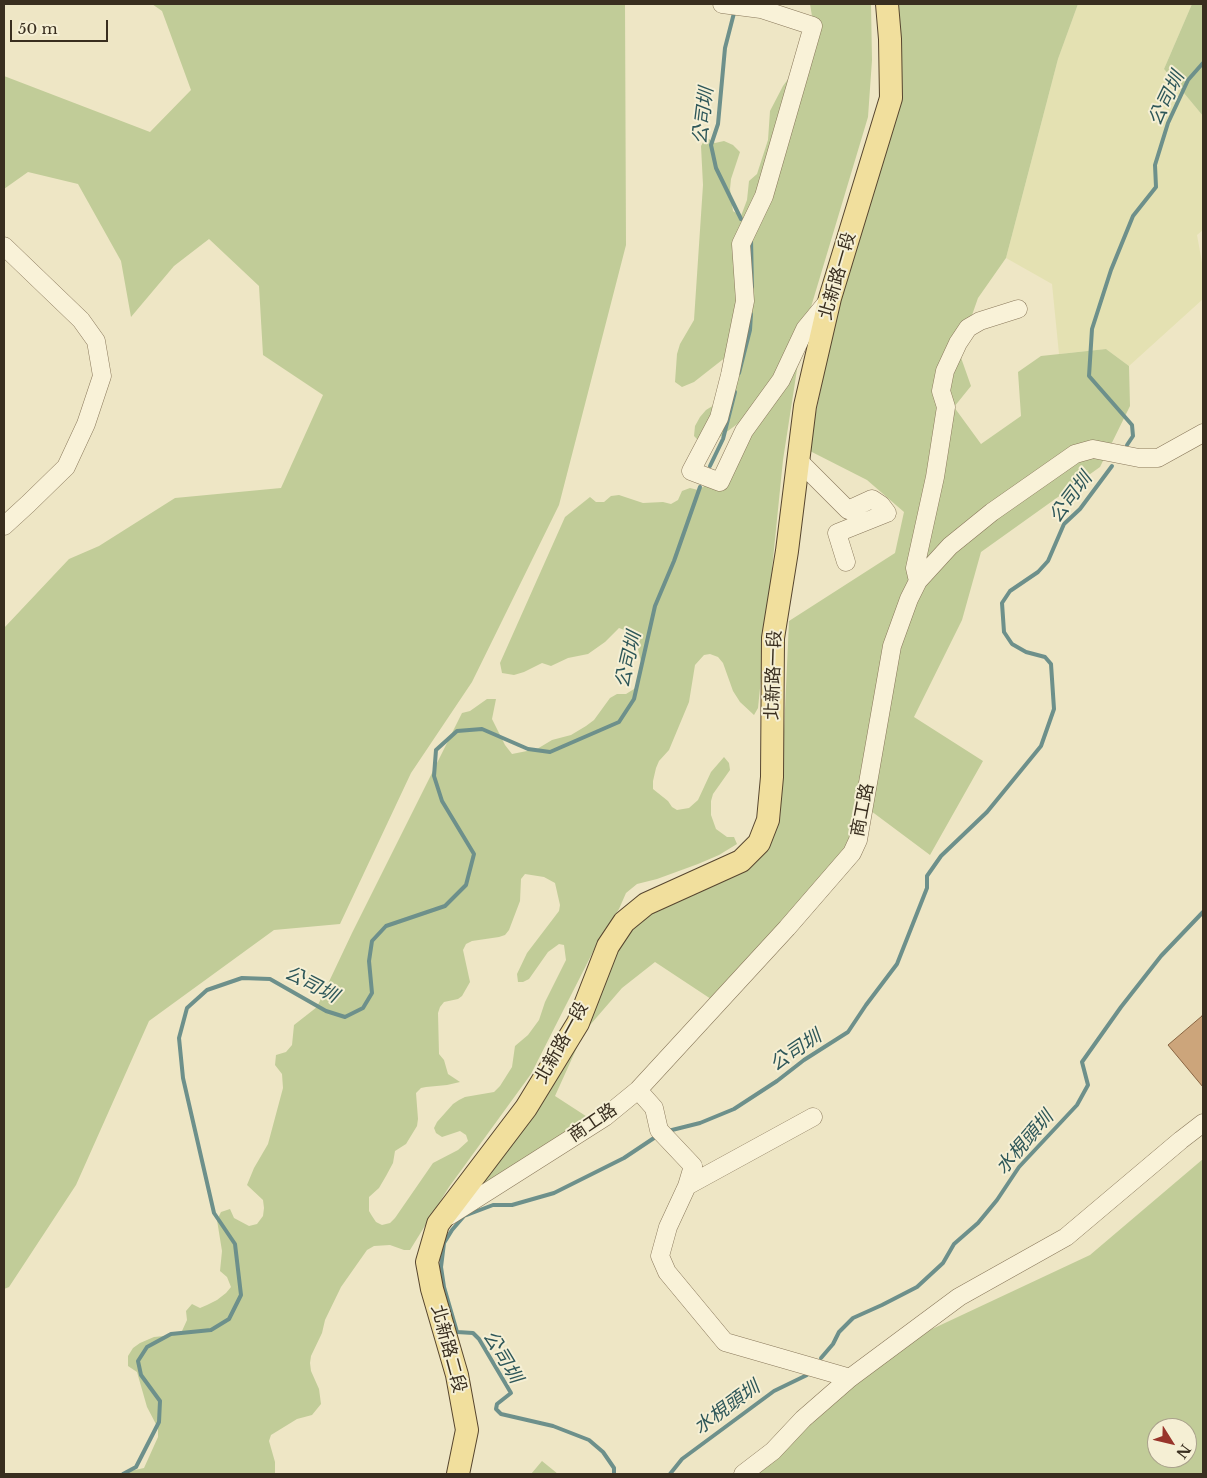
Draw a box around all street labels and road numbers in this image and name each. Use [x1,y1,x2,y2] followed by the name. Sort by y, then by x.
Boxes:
[815,230,861,322] street label: 北新路一段
[762,630,786,720] street label: 北新路一段
[847,781,879,839] street label: 商工路
[531,998,593,1088] street label: 北新路一段
[565,1099,621,1147] street label: 商工路
[426,1303,470,1395] street label: 北新路二段

